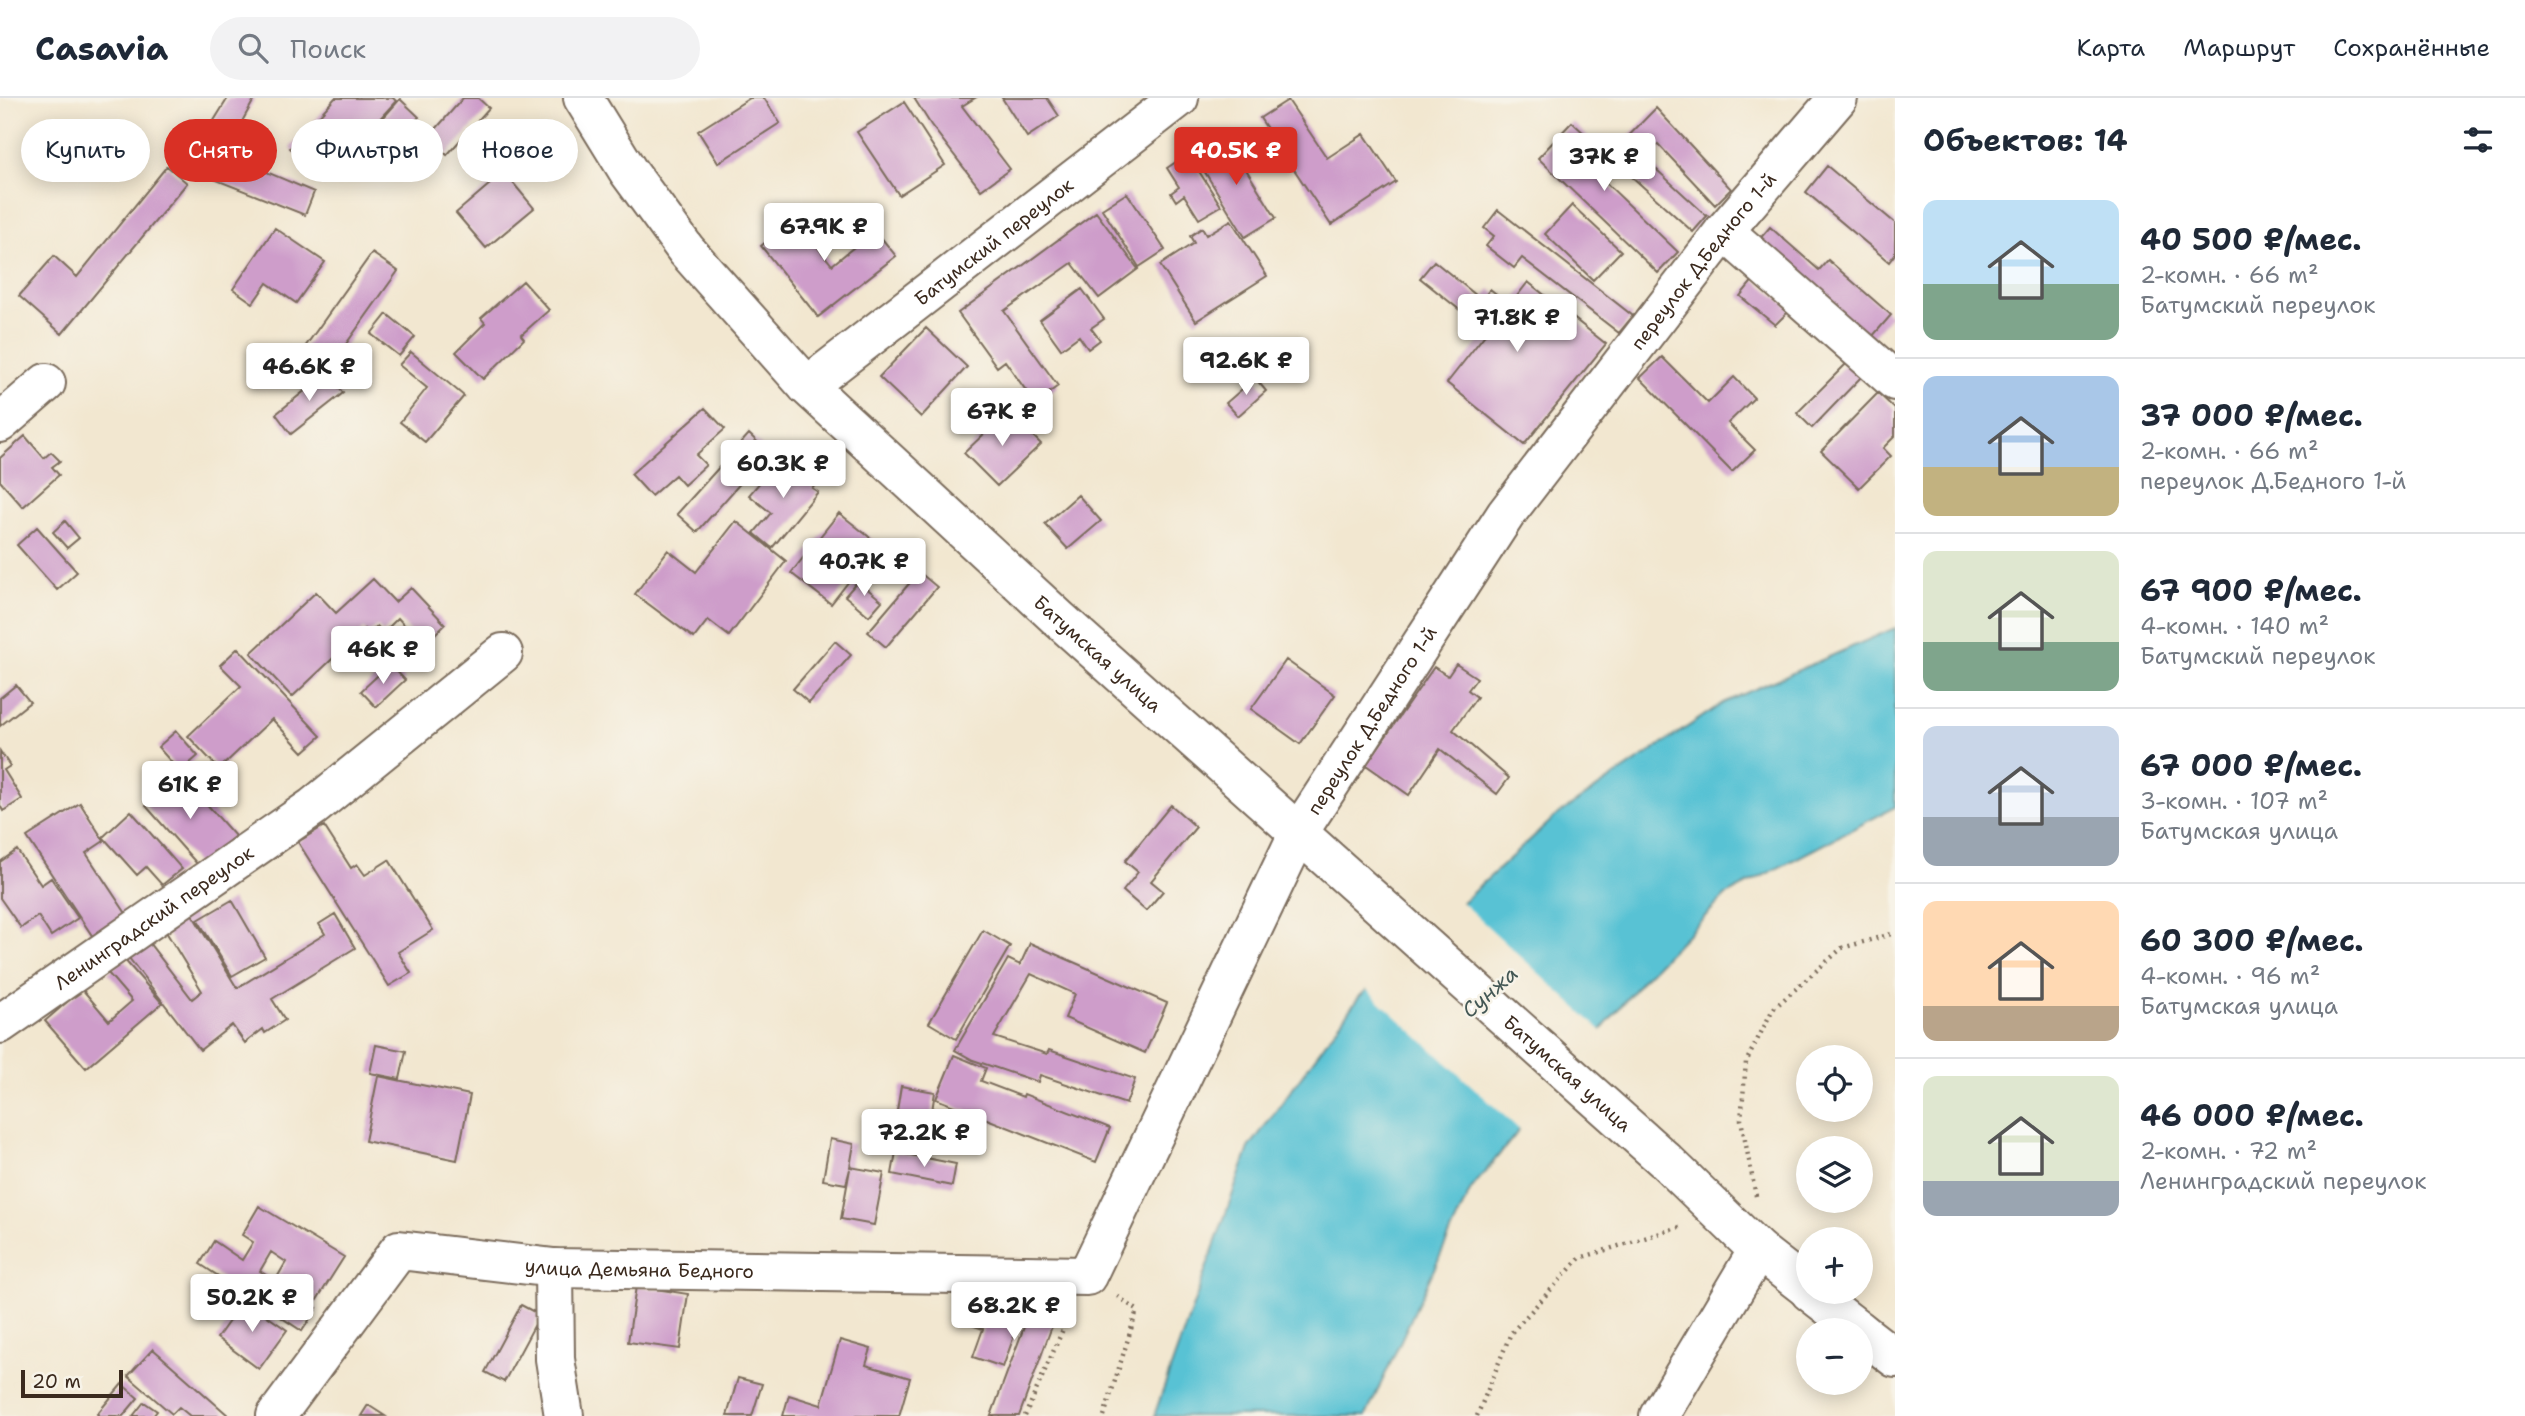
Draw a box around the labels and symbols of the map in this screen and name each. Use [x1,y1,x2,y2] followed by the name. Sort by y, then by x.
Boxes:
[1171,127,1301,187] pin: 40.5K ₽
[1555,134,1653,193] pin: 37K ₽
[1625,167,1782,355] street label: переулок Д.Бедного 1-й
[909,172,1079,311] street label: Батумский переулок
[759,204,889,263] pin: 67.9K ₽
[1452,294,1582,354] pin: 71.8K ₽
[1181,338,1311,397] pin: 92.6K ₽
[244,344,374,403] pin: 46.6K ₽
[953,388,1051,448] pin: 67K ₽
[718,440,848,500] pin: 60.3K ₽
[799,538,929,598] pin: 40.7K ₽
[1028,590,1167,718] street label: Батумская улица
[1302,622,1443,820] street label: переулок Д.Бедного 1-й
[334,626,432,686] pin: 46K ₽
[141,762,239,821] pin: 61K ₽
[50,840,258,996] street label: Ленинградский переулок
[1456,960,1524,1024] water label: Сунжа
[1498,1010,1637,1138] street label: Батумская улица
[859,1110,989,1169] pin: 72.2K ₽
[524,1253,754,1284] street label: улица Демьяна Бедного
[187,1274,317,1334] pin: 50.2K ₽
[949,1282,1079,1342] pin: 68.2K ₽
[21,1367,122,1399] scale bar

